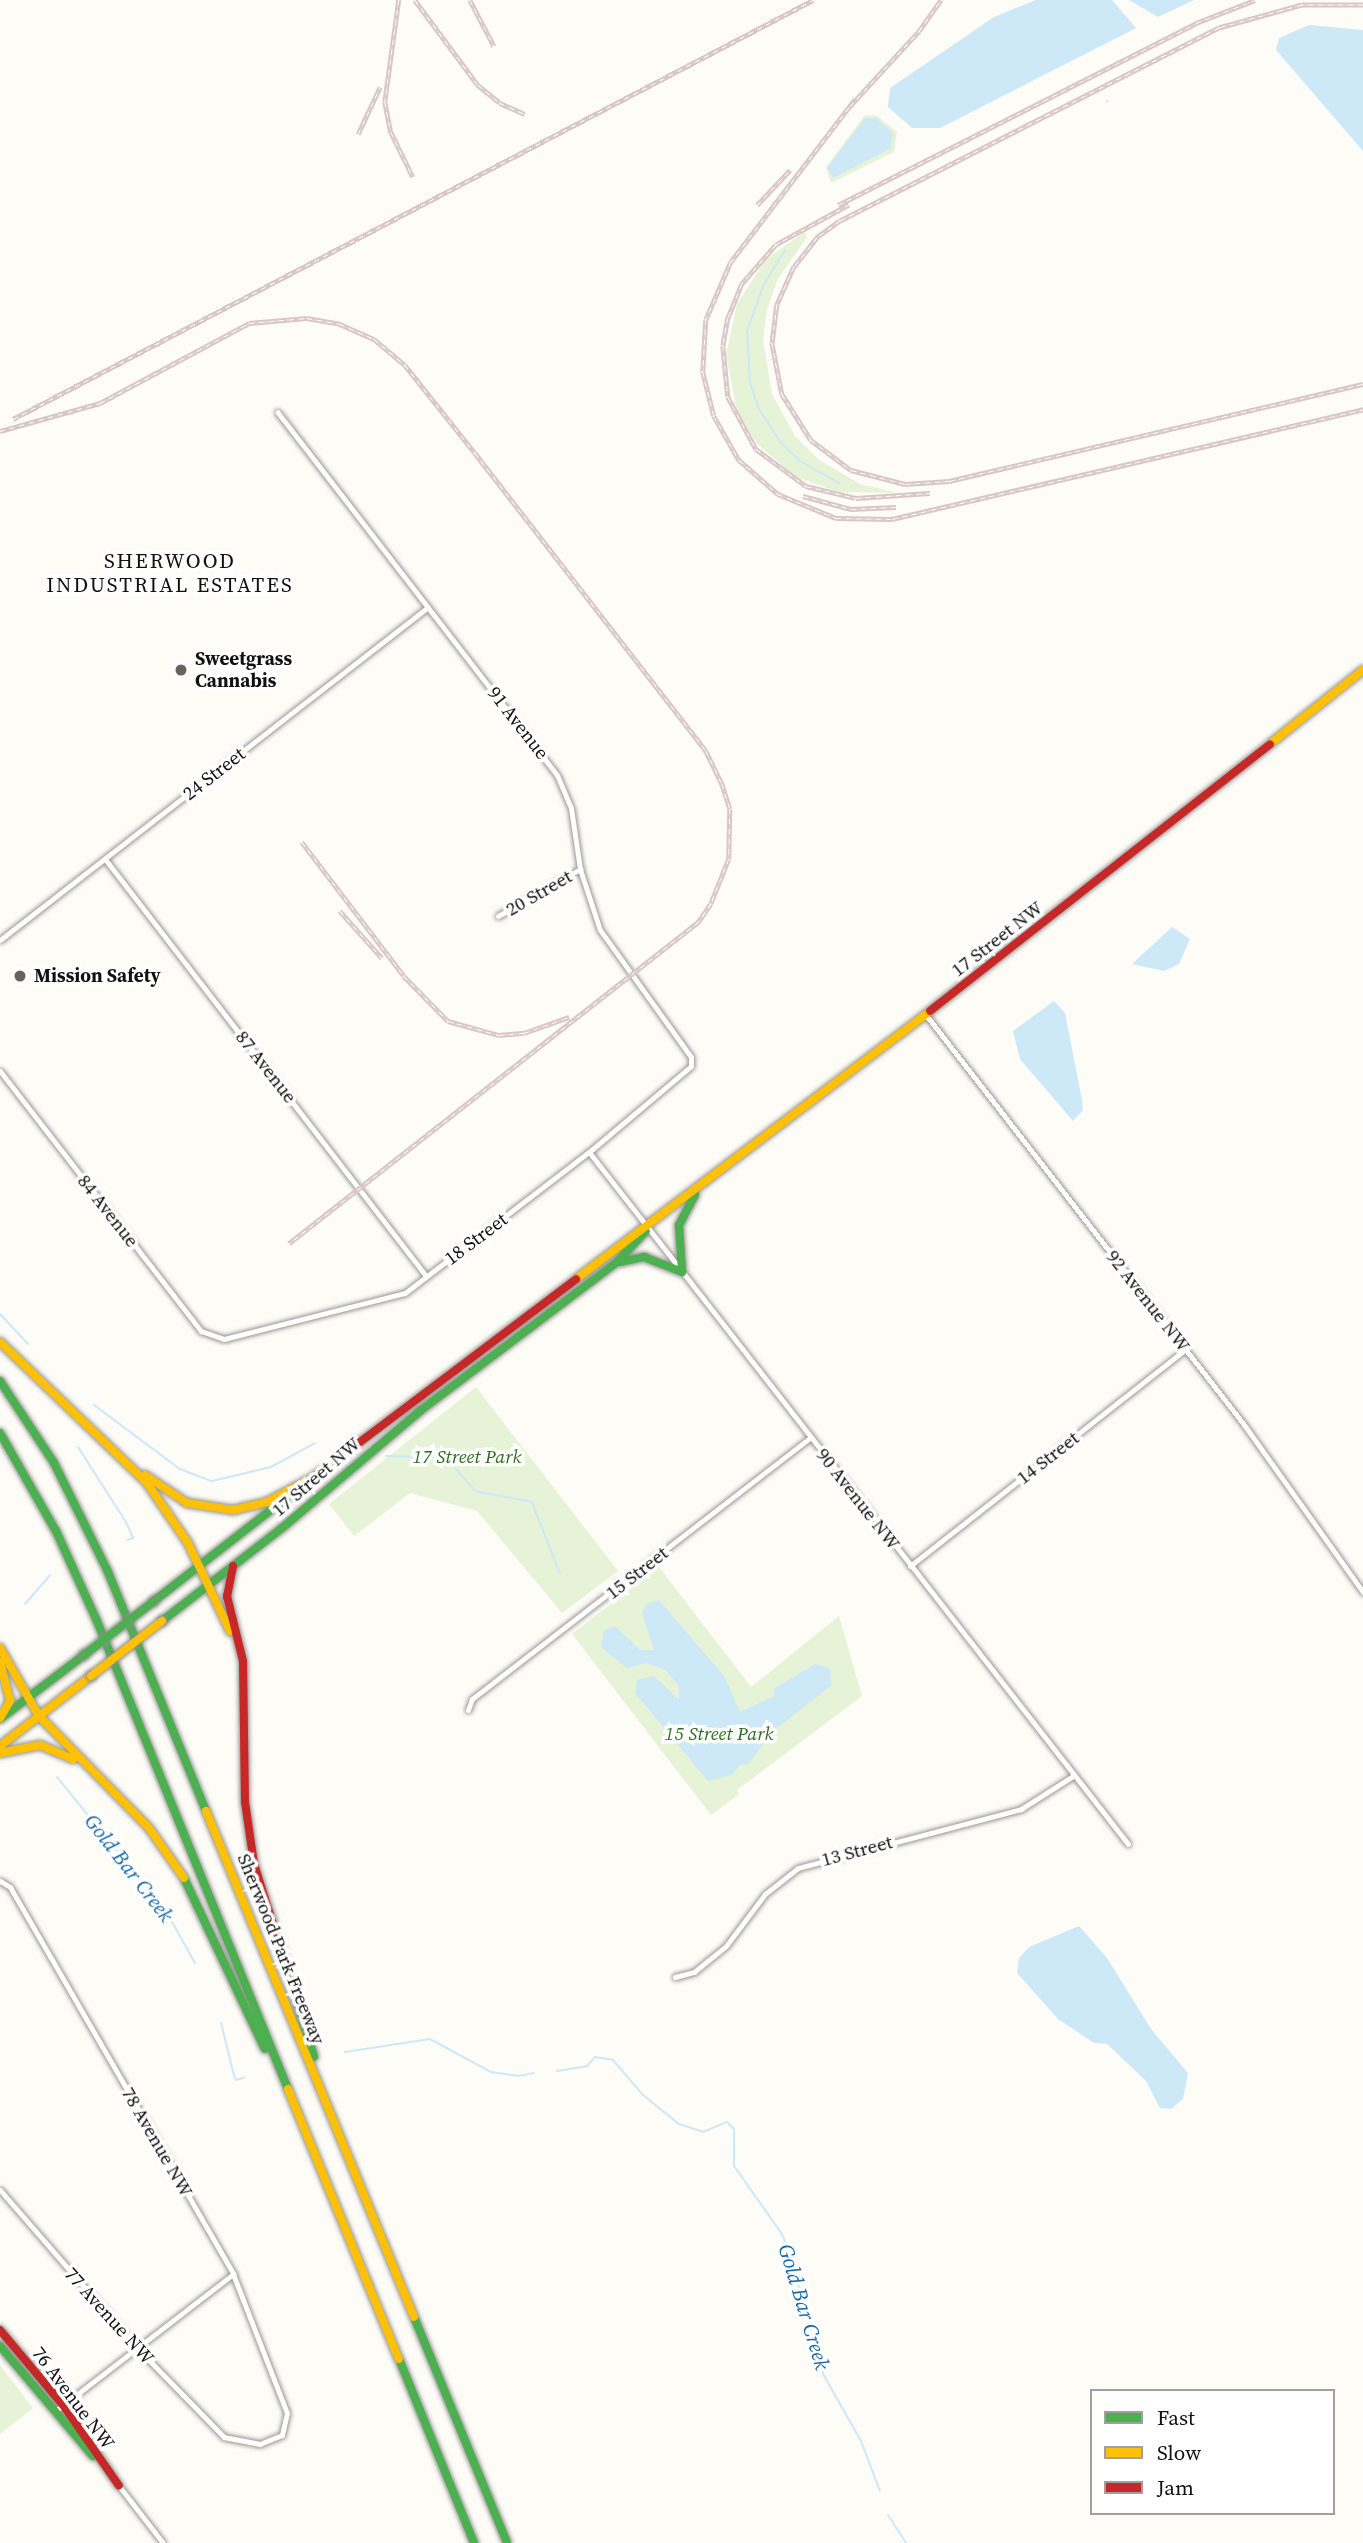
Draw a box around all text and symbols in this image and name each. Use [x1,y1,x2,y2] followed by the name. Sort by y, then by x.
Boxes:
[49,548,291,598] district label: SHERWOOD INDUSTRIAL ESTATES
[195,648,292,692] place label: Sweetgrass Cannabis
[173,662,189,678] marker: Sweetgrass Cannabis
[483,682,553,764] street label: 91 Avenue
[178,743,250,805] street label: 24 Street
[502,865,576,921] street label: 20 Street
[947,896,1047,982] street label: 17 Street NW
[34,965,161,987] place label: Mission Safety
[12,968,28,984] marker: Mission Safety
[231,1026,301,1108] street label: 87 Avenue
[73,1170,143,1252] street label: 84 Avenue
[440,1208,512,1270] street label: 18 Street
[1101,1246,1195,1356] street label: 92 Avenue NW
[1012,1427,1084,1489] street label: 14 Street
[267,1433,365,1521] street label: 17 Street NW
[811,1444,905,1554] street label: 90 Avenue NW
[413,1446,521,1468] park label: 17 Street Park
[601,1542,673,1604] street label: 15 Street
[665,1723,773,1745] park label: 15 Street Park
[79,1809,179,1927] water label: Gold Bar Creek
[819,1831,895,1871] street label: 13 Street
[232,1850,330,2048] street label: Sherwood Park Freeway
[117,2083,197,2201] street label: 78 Avenue NW
[773,2241,835,2373] water label: Gold Bar Creek
[60,2263,158,2369] street label: 77 Avenue NW
[27,2342,119,2454] street label: 76 Avenue NW
[1090,2389,1335,2515] legend
[1157,2403,1195,2432] text: Fast
[1157,2438,1201,2467] text: Slow
[1157,2473,1194,2502] text: Jam

